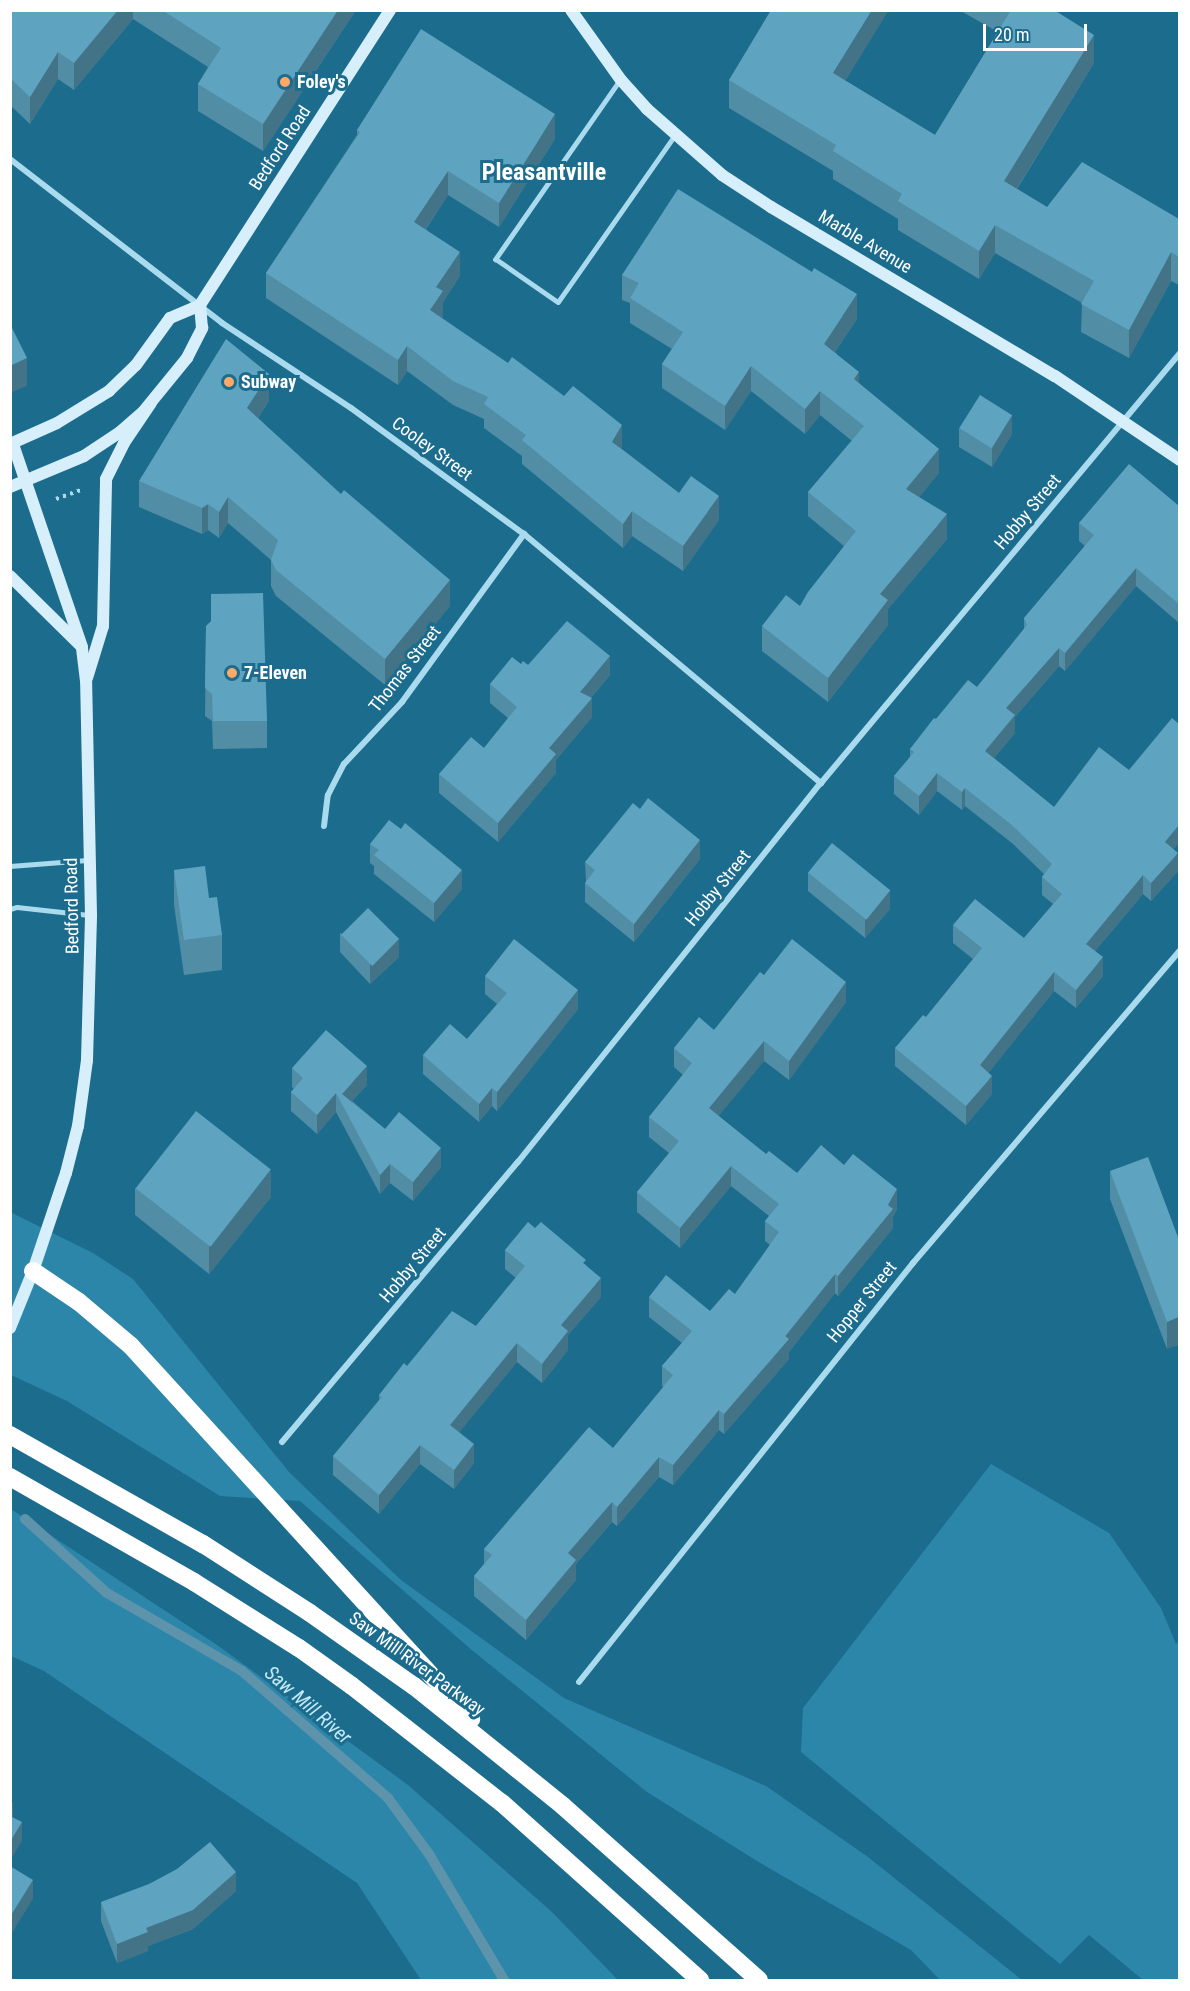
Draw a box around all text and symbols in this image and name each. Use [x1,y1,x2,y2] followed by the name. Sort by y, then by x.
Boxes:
[986,12,1090,50] scale bar
[994,24,1029,45] text: 20 m
[297,71,346,93] place label: Foley's
[278,75,292,89] marker: Foley's
[245,102,315,194] street label: Bedford Road
[482,159,606,187] district label: Pleasantville
[814,206,916,278] street label: Marble Avenue
[241,371,296,393] place label: Subway
[222,375,236,389] marker: Subway
[387,412,477,486] street label: Cooley Street
[990,470,1066,554] street label: Hobby Street
[365,621,445,717] street label: Thomas Street
[244,662,307,684] place label: 7-Eleven
[225,666,239,680] marker: 7-Eleven
[681,846,755,930] street label: Hobby Street
[60,858,84,954] street label: Bedford Road
[375,1223,451,1307] street label: Hobby Street
[823,1257,901,1347] street label: Hopper Street
[345,1607,489,1721] street label: Saw Mill River Parkway
[260,1661,356,1749] water label: Saw Mill River

